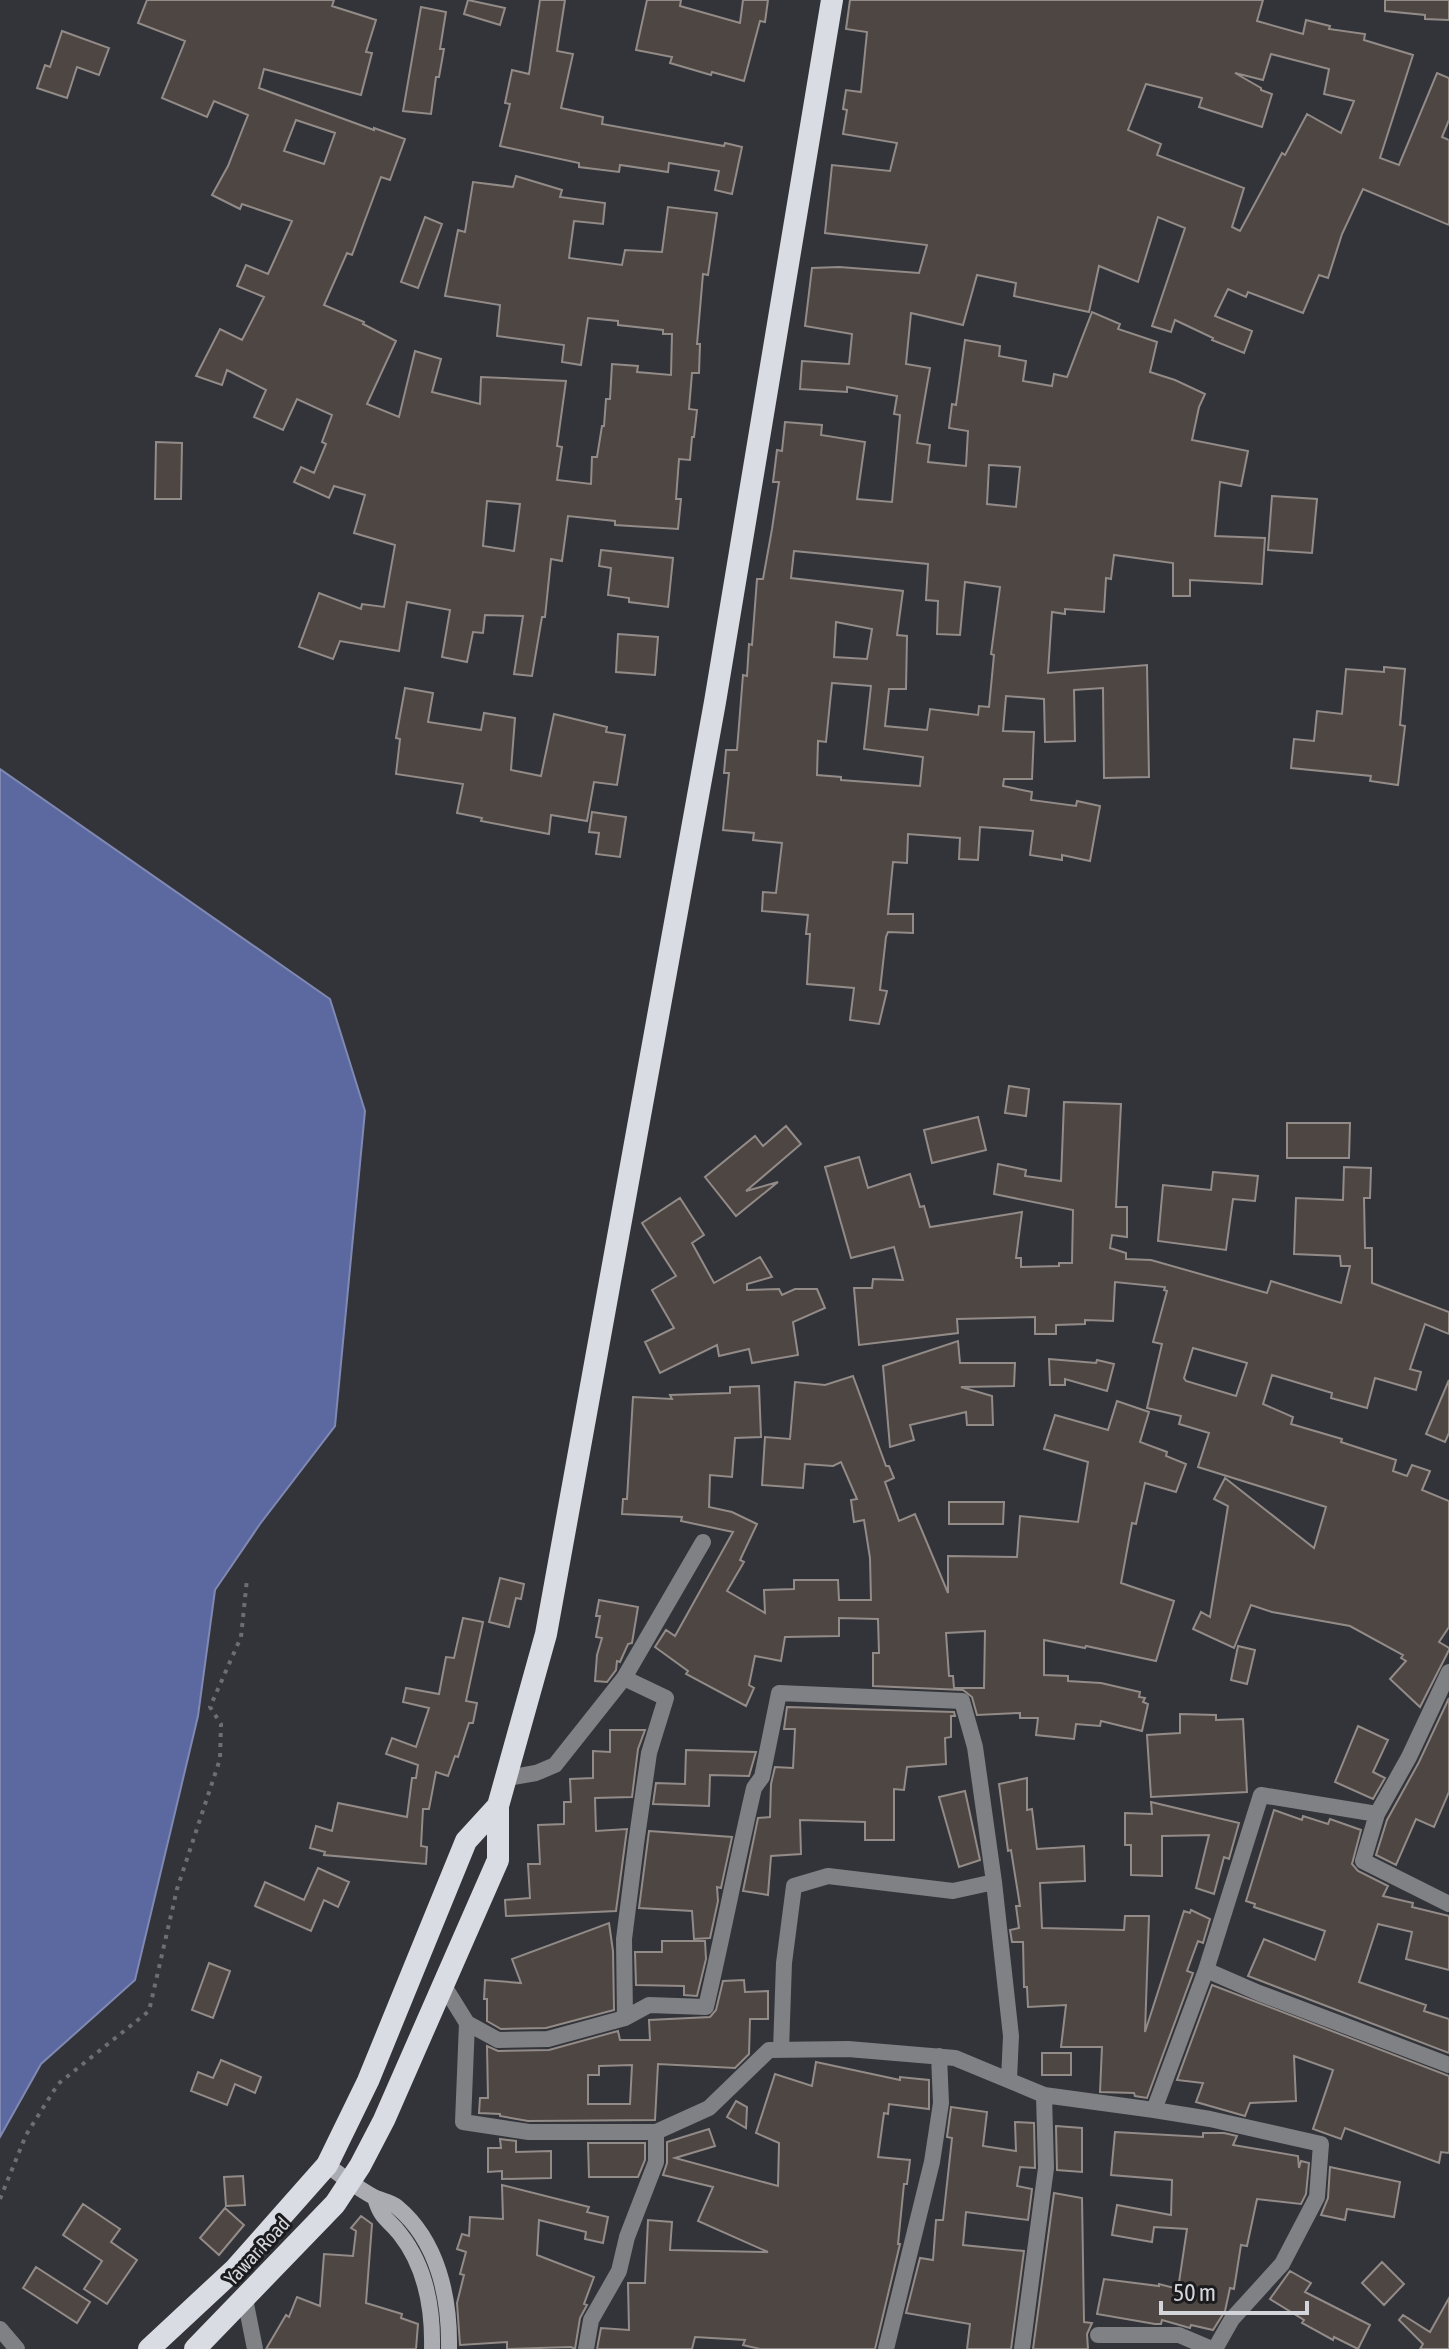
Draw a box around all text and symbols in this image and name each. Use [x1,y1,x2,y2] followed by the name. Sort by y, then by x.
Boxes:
[219,2212,294,2290] street label: Yawar Road
[1161,2265,1307,2315] scale bar
[1173,2279,1216,2306] text: 50 m

